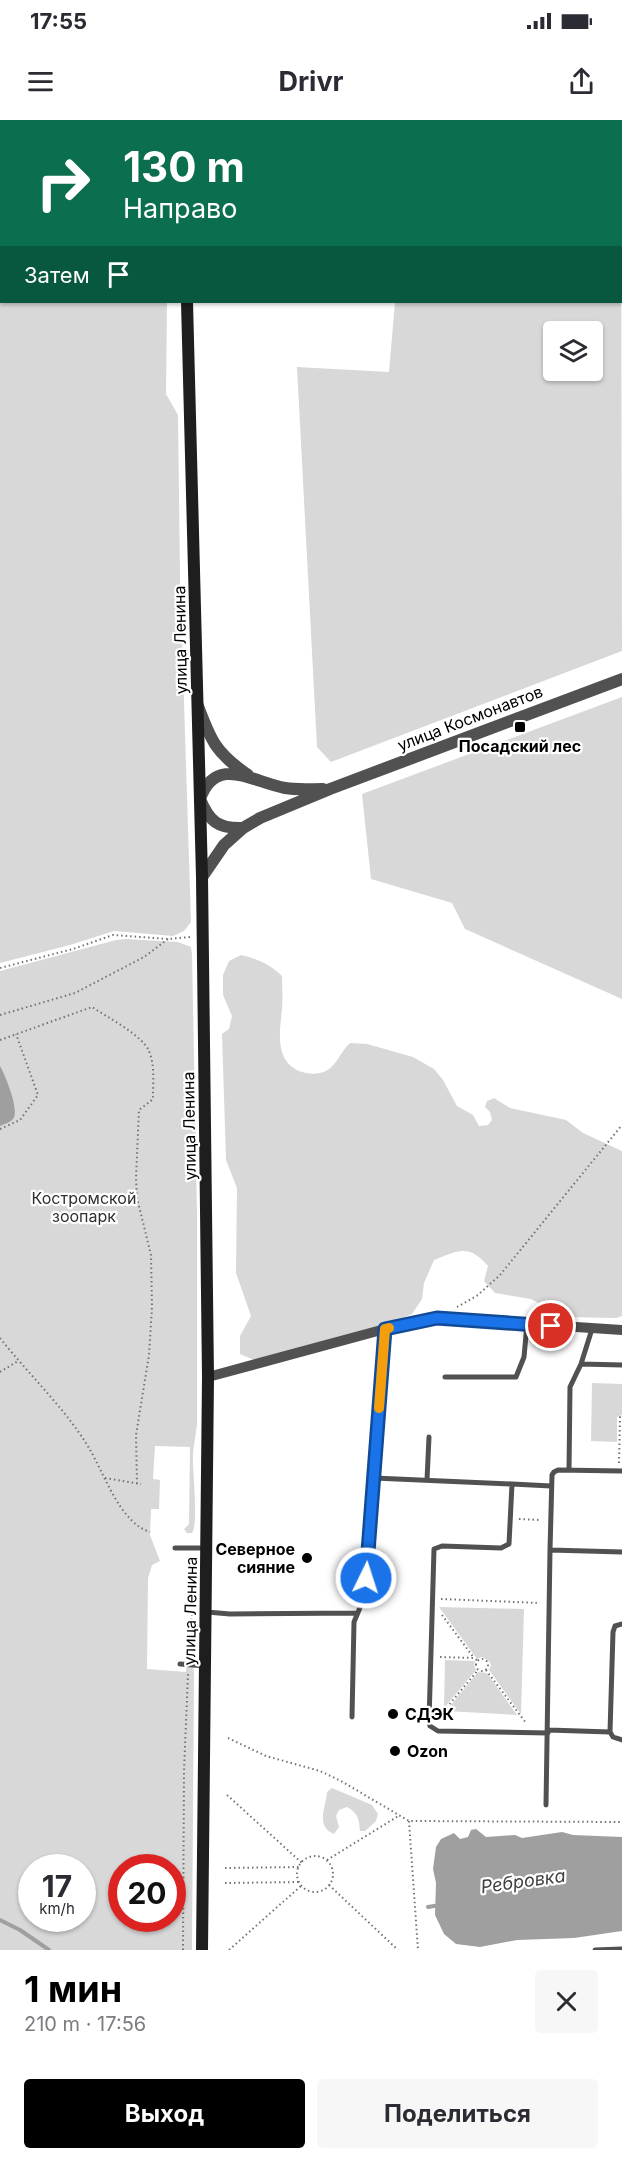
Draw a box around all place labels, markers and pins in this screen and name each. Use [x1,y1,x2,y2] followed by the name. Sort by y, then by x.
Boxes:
[513,720,527,734] marker: Посадский лес
[459,736,581,756] place label: Посадский лес
[525,1300,576,1351] pin
[215,1539,295,1577] place label: Северное сияние
[300,1551,314,1565] marker: Северное сияние
[405,1704,455,1724] place label: СДЭК
[386,1707,400,1721] marker: СДЭК
[407,1741,448,1761] place label: Ozon
[388,1744,402,1758] marker: Ozon

